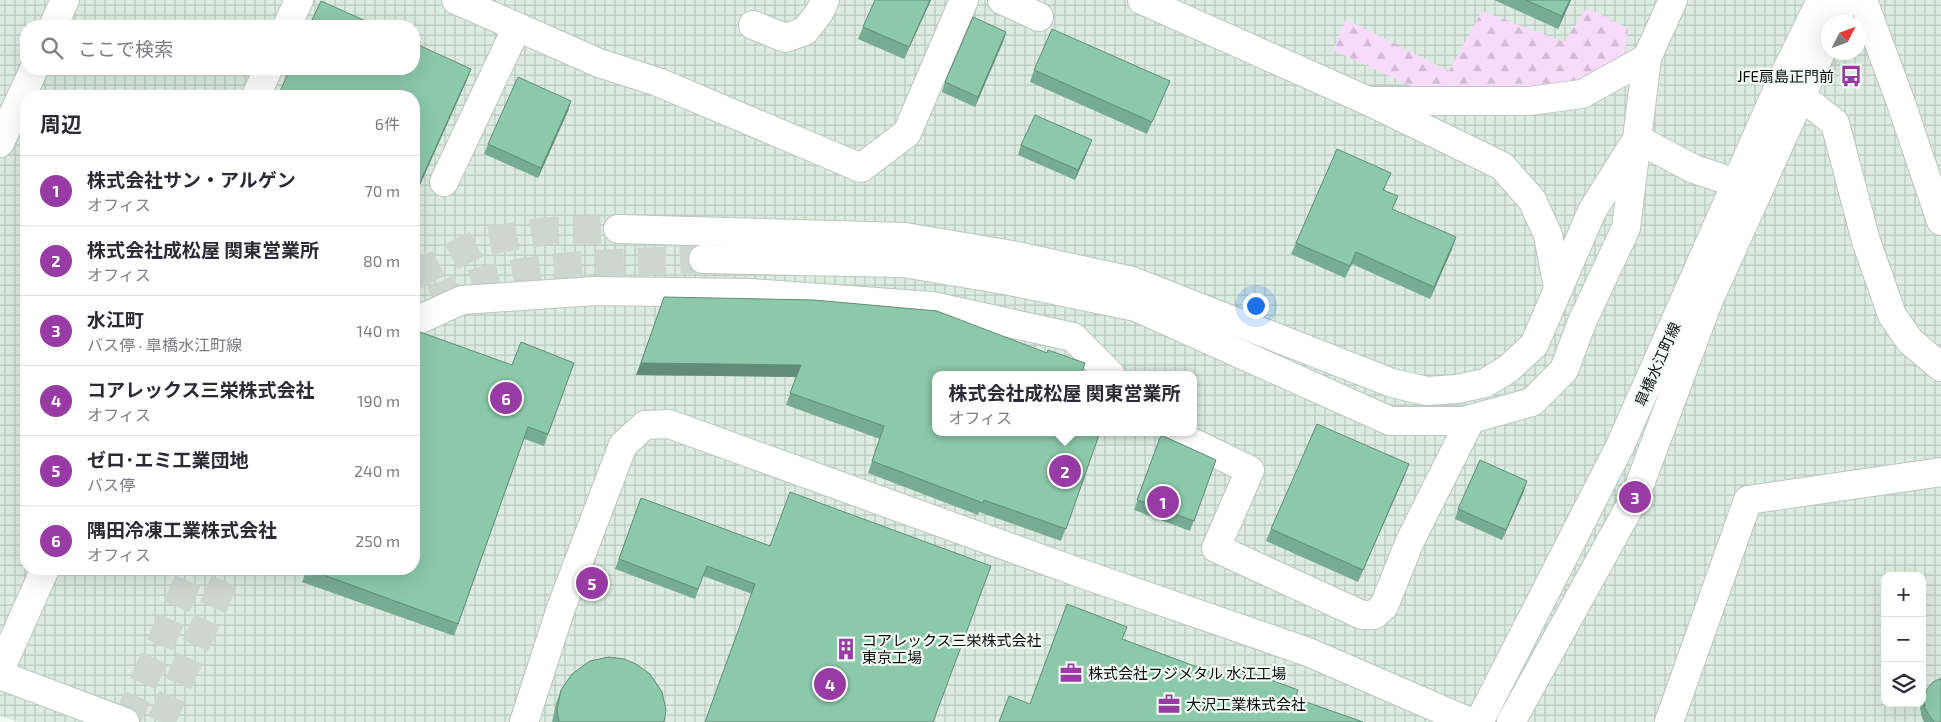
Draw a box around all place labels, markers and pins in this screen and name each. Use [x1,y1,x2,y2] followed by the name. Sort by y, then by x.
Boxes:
[1838,63,1864,89] bus stop icon: JFE扇島正門前
[1737,67,1834,85] place label: JFE扇島正門前
[490,379,522,417] pin: 6
[1049,452,1081,490] pin: 2
[1619,478,1651,516] pin: 3
[1147,483,1179,521] pin: 1
[576,564,608,602] pin: 5
[862,631,1042,666] place label: コアレックス三栄株式会社 東京工場
[833,636,859,662] building icon: コアレックス三栄株式会社 東京工場
[1058,660,1084,686] office icon: 株式会社フジメタル 水江工場
[1088,664,1286,682] place label: 株式会社フジメタル 水江工場
[814,665,846,703] pin: 4
[1156,691,1182,717] office icon: 大沢工業株式会社
[1186,695,1306,713] place label: 大沢工業株式会社

